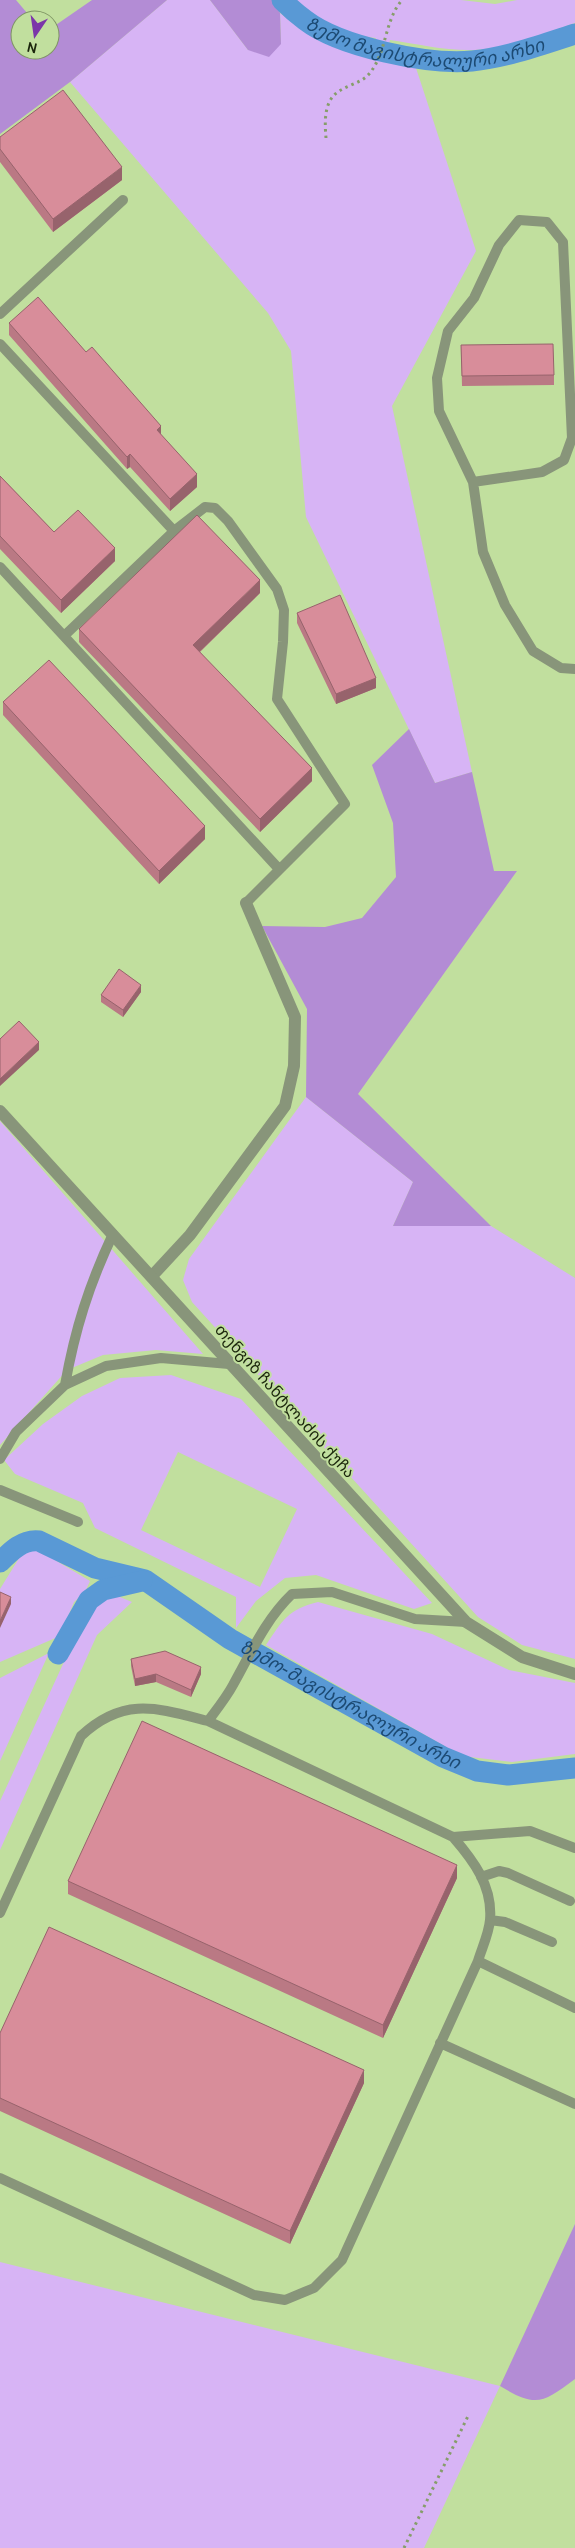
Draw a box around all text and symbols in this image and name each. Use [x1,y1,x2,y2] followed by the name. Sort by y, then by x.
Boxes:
[10,10,60,60] north arrow
[301,13,547,73] water label: ზემო მაგისტრალური არხი
[25,38,39,58] text: N
[210,1320,359,1482] street label: თენგიზ ჩანტლაძის ქუჩა
[236,1636,464,1774] water label: ზემო-მაგისტრალური არხი

